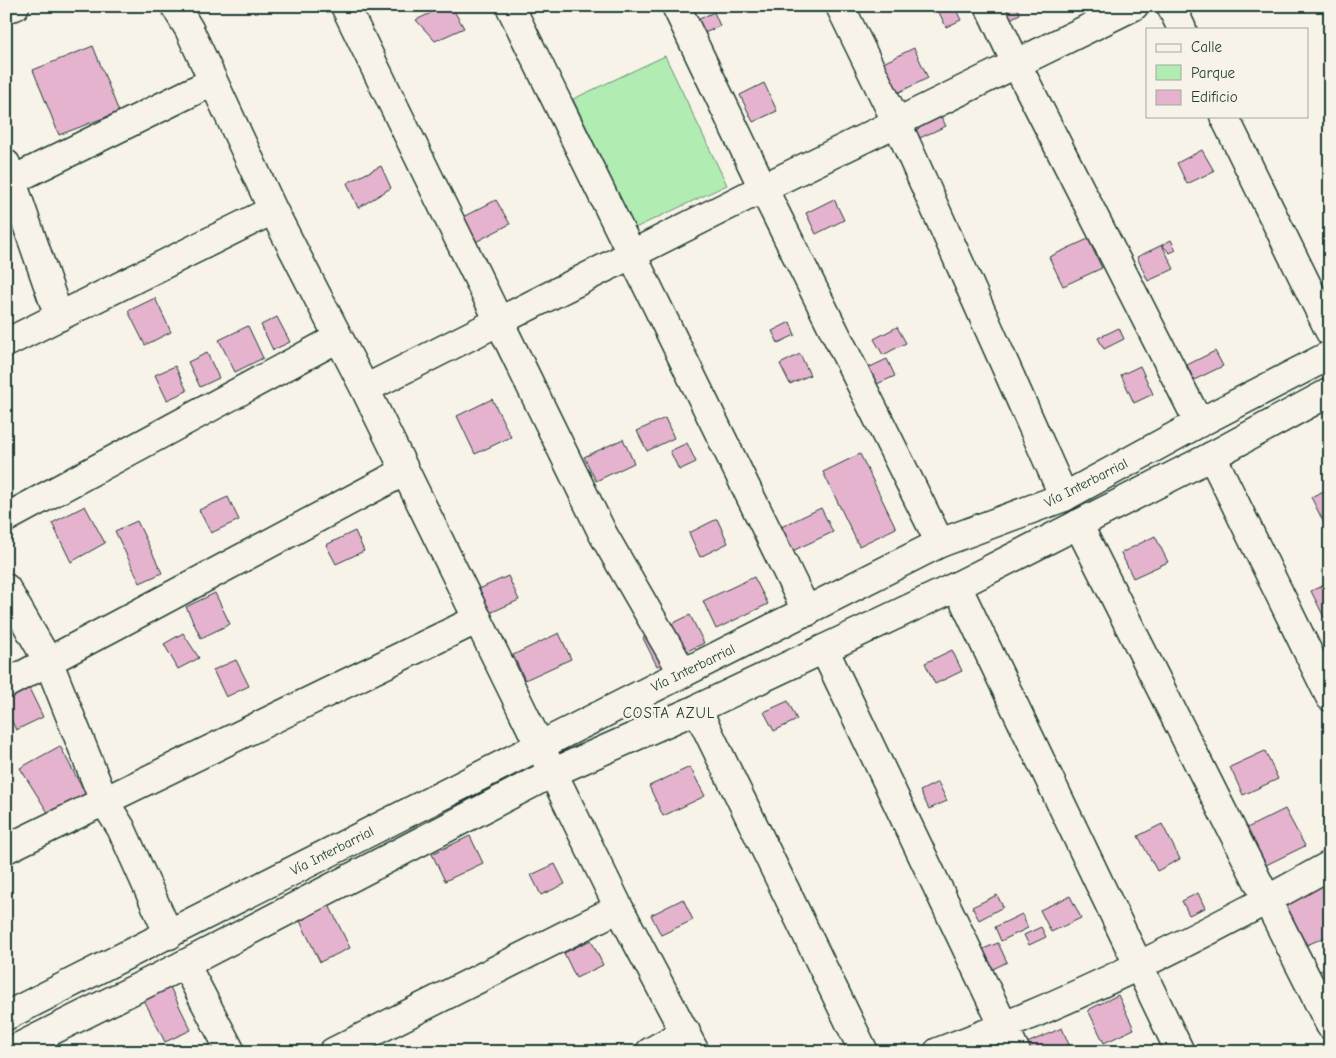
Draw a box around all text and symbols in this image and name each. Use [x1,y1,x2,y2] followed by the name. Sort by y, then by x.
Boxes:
[1146,28,1308,118] legend
[1191,38,1223,56] text: Calle
[1191,64,1236,82] text: Parque
[1191,88,1238,106] text: Edificio
[1041,455,1131,511] street label: Vía Interbarrial
[648,640,738,696] street label: Vía Interbarrial
[623,704,715,722] district label: COSTA AZUL
[287,823,377,879] street label: Vía Interbarrial

